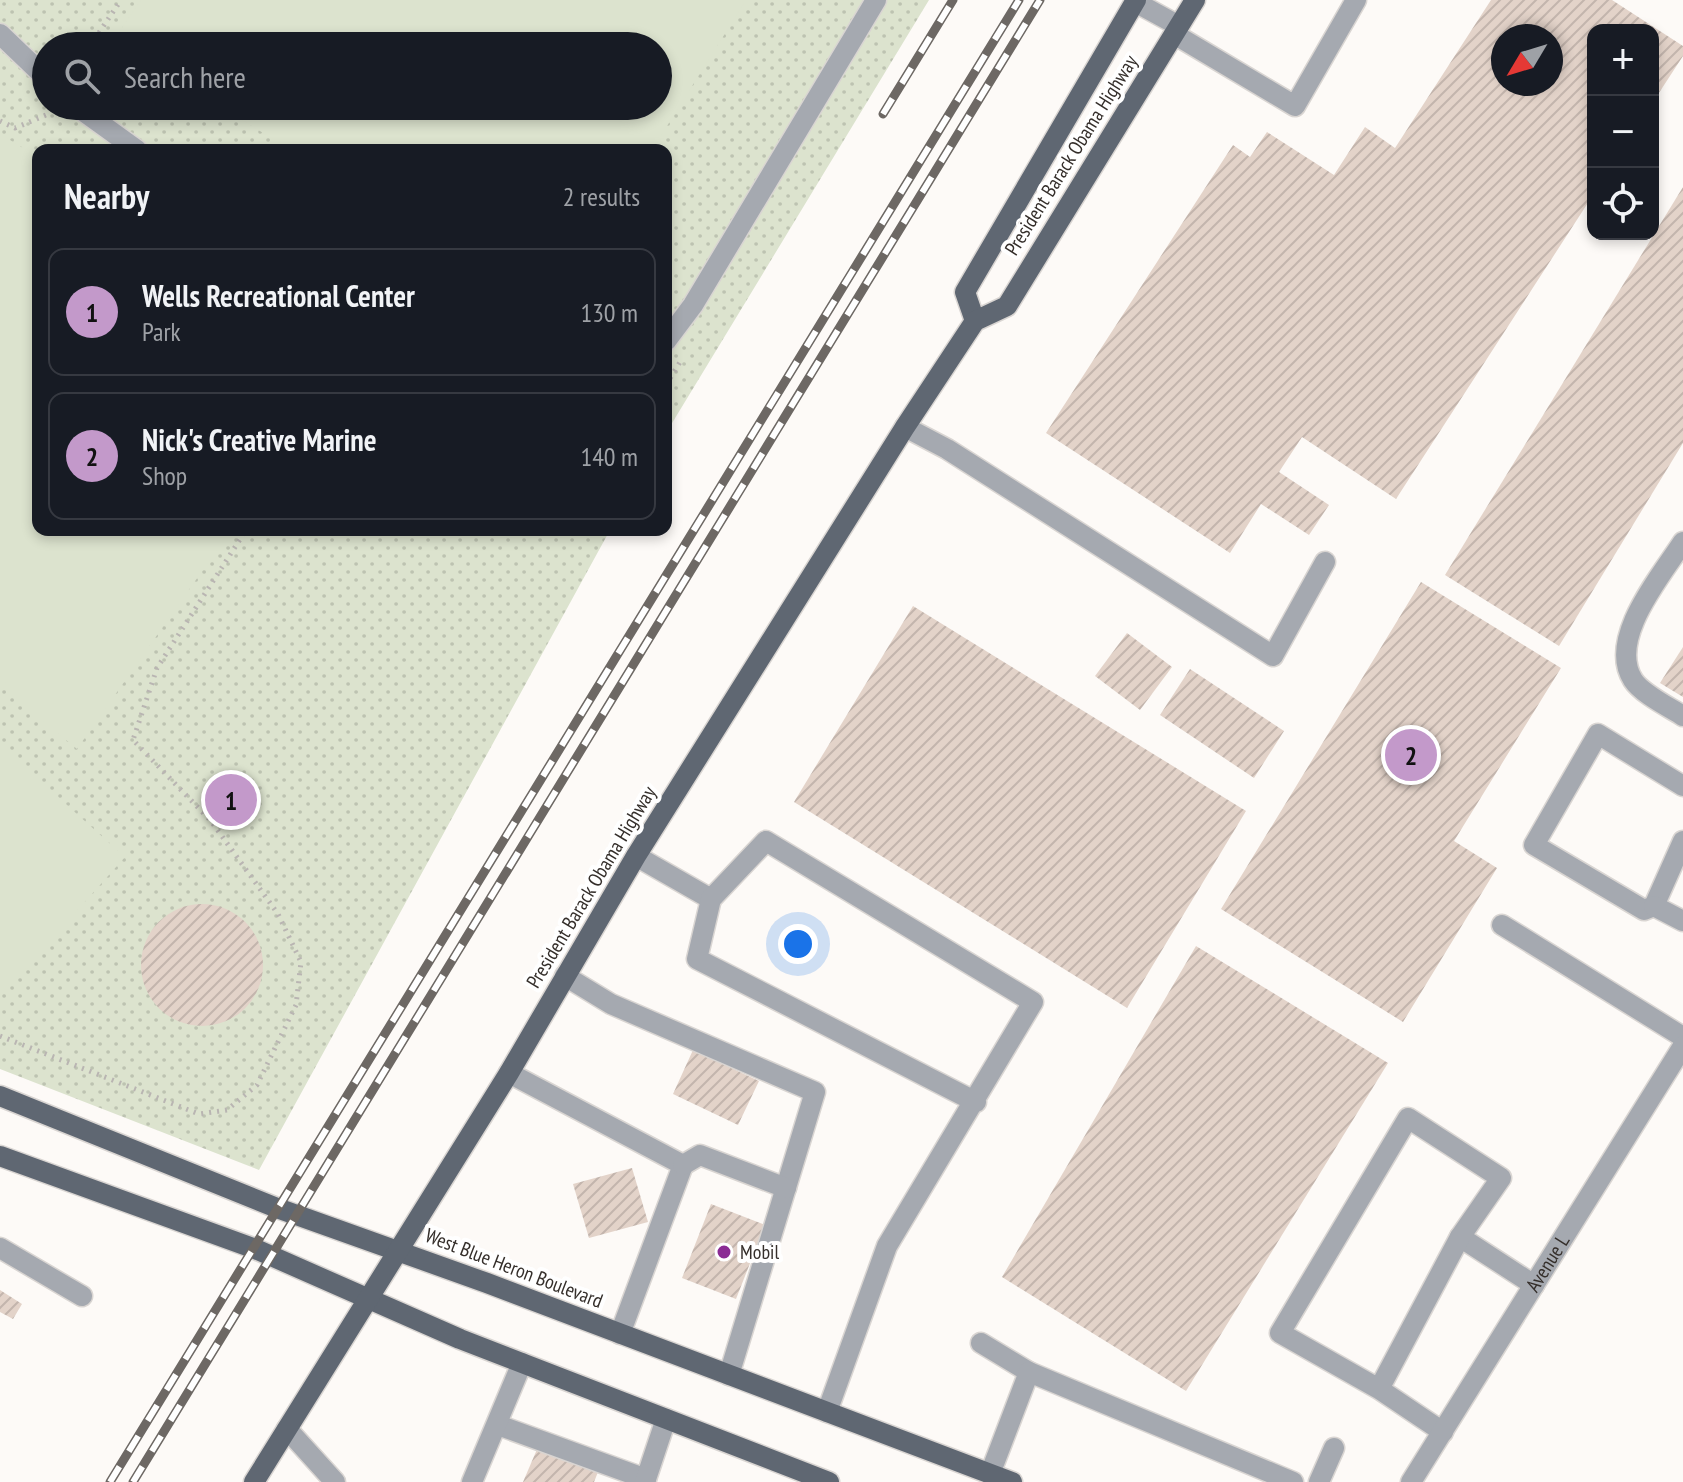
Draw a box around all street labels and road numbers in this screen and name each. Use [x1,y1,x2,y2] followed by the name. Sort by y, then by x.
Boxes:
[999,50,1143,260] street label: President Barack Obama Highway
[520,781,662,993] street label: President Barack Obama Highway
[422,1222,606,1314] street label: West Blue Heron Boulevard
[1520,1229,1576,1297] street label: Avenue L

